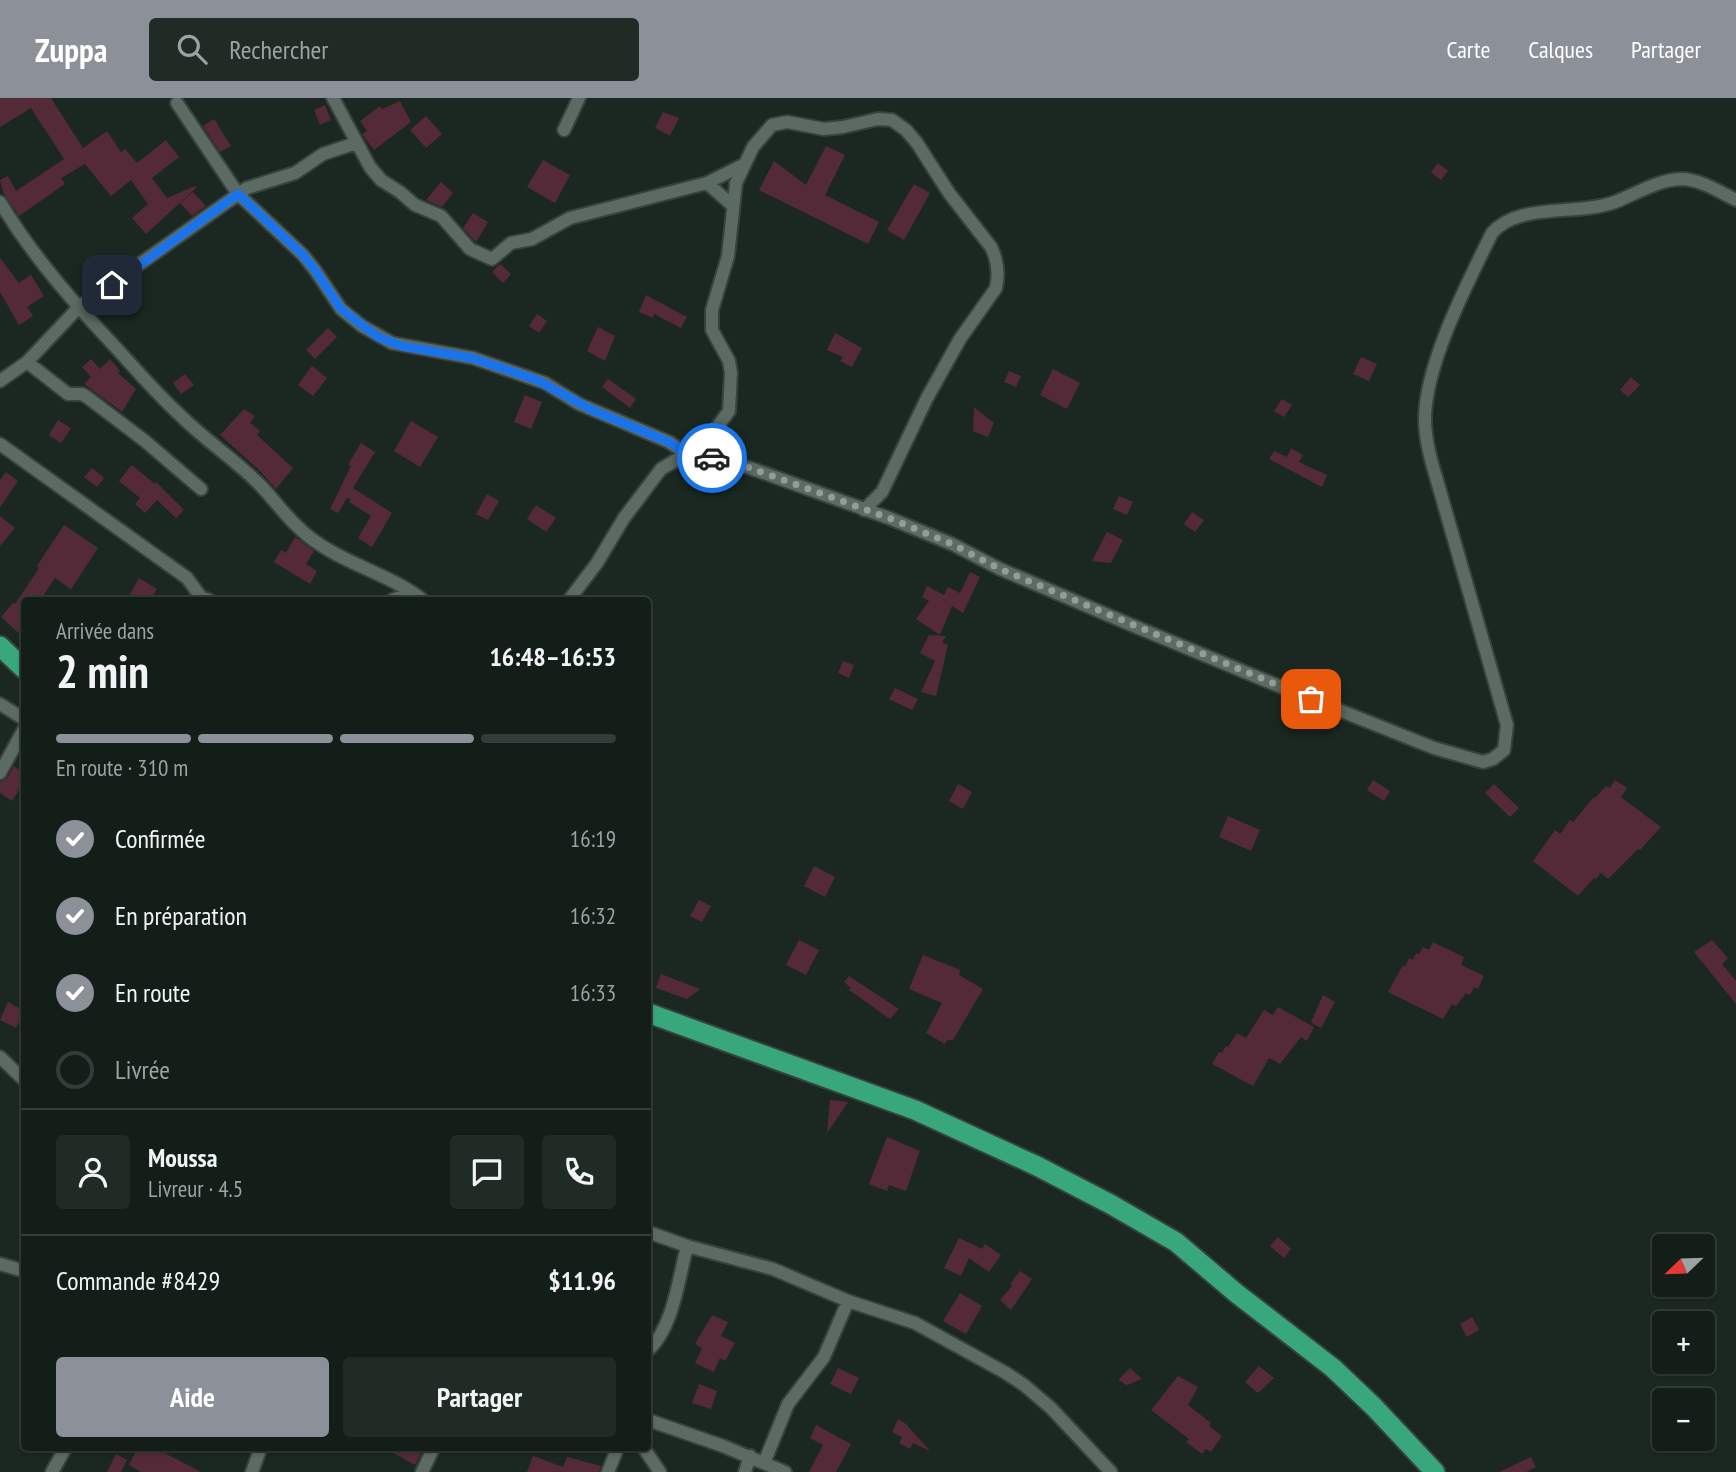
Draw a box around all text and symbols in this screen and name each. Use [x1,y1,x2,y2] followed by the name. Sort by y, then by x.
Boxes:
[149,18,639,81] search box
[35,28,107,71] text: Zuppa
[173,30,211,68] icon: search
[229,33,328,66] text: Rechercher
[1447,34,1490,65] text: Carte
[1528,34,1593,65] text: Calques
[1631,34,1701,65] text: Partager
[82,255,142,315] pin
[93,266,131,304] icon: home
[677,423,747,493] courier
[693,439,731,477] icon: car
[56,616,154,645] text: Arrivée dans
[489,640,616,673] text: 16:48–16:53
[56,641,149,701] text: 2 min
[1281,669,1341,729] pin
[1292,680,1330,718] icon: bag
[56,753,188,782] text: En route · 310 m
[56,820,94,858] icon: check
[115,822,206,855] text: Confirmée
[570,824,616,853] text: 16:19
[56,897,94,935] icon: check
[115,899,247,932] text: En préparation
[570,901,616,930] text: 16:32
[56,974,94,1012] icon: check
[115,976,190,1009] text: En route
[570,978,616,1007] text: 16:33
[115,1053,170,1086] text: Livrée
[56,1135,130,1209] button: person
[450,1135,524,1209] button: chat
[542,1135,616,1209] button: phone
[148,1141,217,1174] text: Moussa
[148,1174,243,1203] text: Livreur · 4.5
[1652,1234,1715,1297] north arrow
[1652,1234,1715,1451] map controls
[56,1264,220,1297] text: Commande #8429
[548,1264,616,1297] text: $11.96
[1652,1311,1715,1374] button: +
[56,1357,329,1437] button: Aide
[343,1357,616,1437] button: Partager
[1652,1388,1715,1451] button: −

